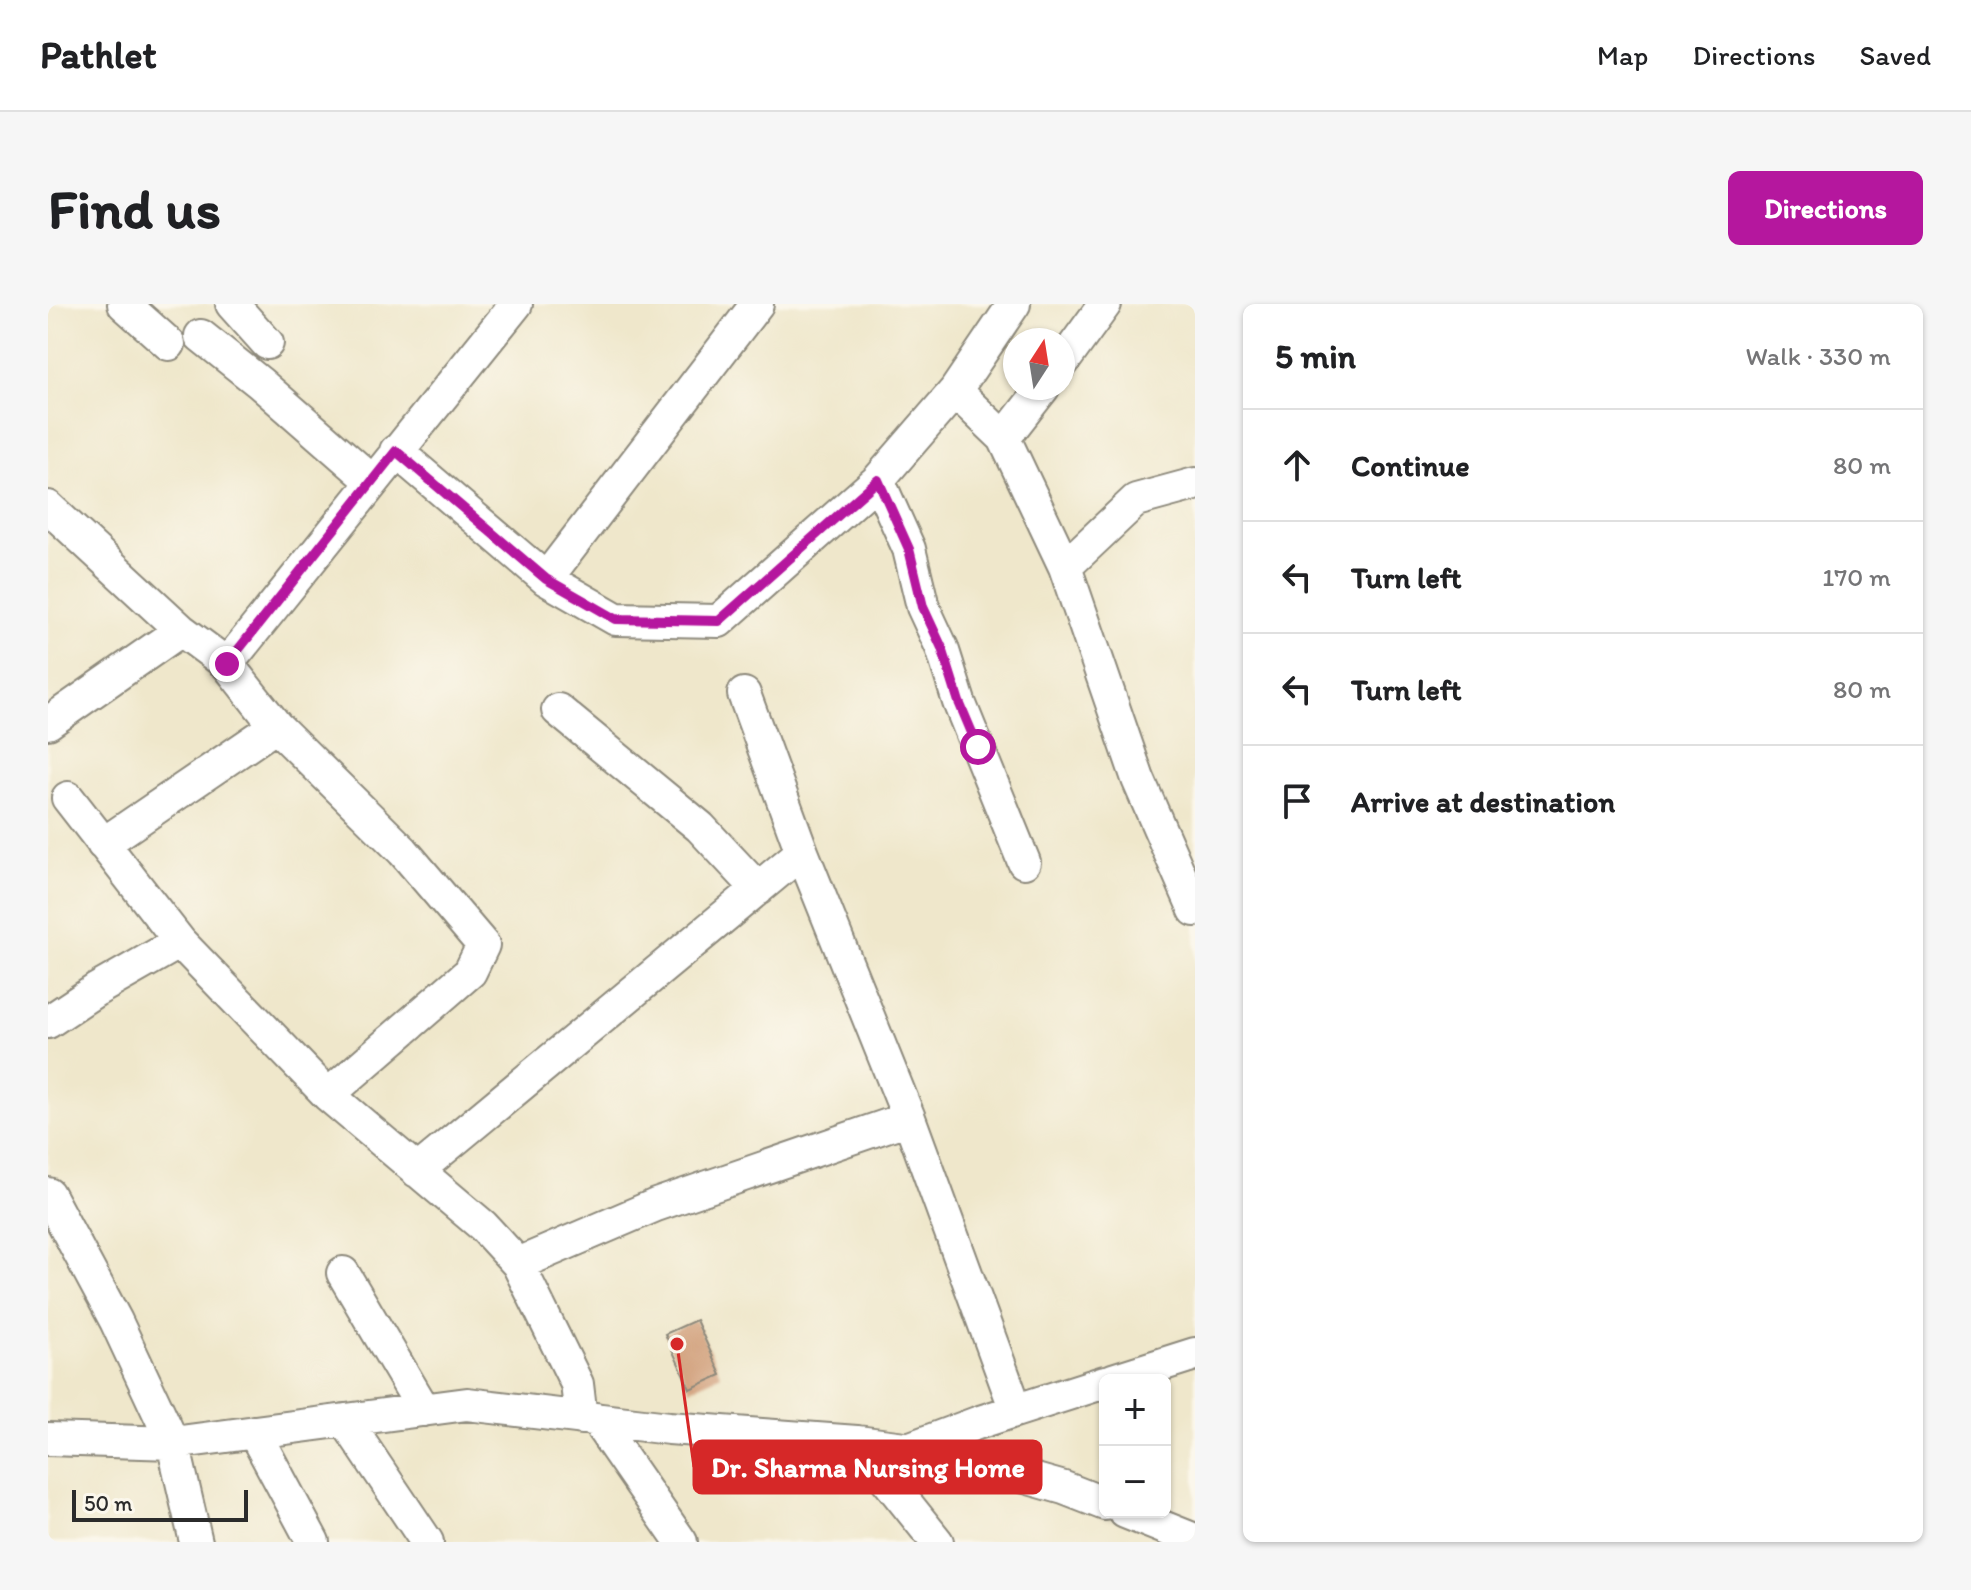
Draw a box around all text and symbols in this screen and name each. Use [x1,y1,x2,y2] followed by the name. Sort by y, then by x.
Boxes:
[40,32,157,78] text: Pathlet
[1597,38,1648,72] text: Map
[1692,38,1816,72] text: Directions
[1860,38,1931,72] text: Saved
[1728,171,1923,245] button: Directions
[48,175,221,242] text: Find us
[1003,328,1075,400] north arrow
[1275,336,1356,377] text: 5 min
[1746,340,1891,372] text: Walk · 330 m
[1275,443,1319,487] icon: ahead
[1351,447,1470,484] text: Continue
[1833,449,1891,481] text: 80 m
[1275,555,1319,599] icon: left
[1351,559,1462,596] text: Turn left
[1822,561,1891,593] text: 170 m
[209,646,245,682] route end
[1275,667,1319,711] icon: left
[1351,671,1462,708] text: Turn left
[1833,673,1891,705] text: 80 m
[960,729,996,765] route start
[1275,779,1319,823] icon: arrive
[1351,783,1615,820] text: Arrive at destination
[1099,1374,1171,1518] map controls
[1099,1374,1171,1446] button: +
[694,1441,1041,1493] callout: Dr. Sharma Nursing Home
[1099,1446,1171,1518] button: −
[711,1450,1025,1484] text: Dr. Sharma Nursing Home
[72,1486,248,1522] scale bar
[84,1490,133,1517] text: 50 m

